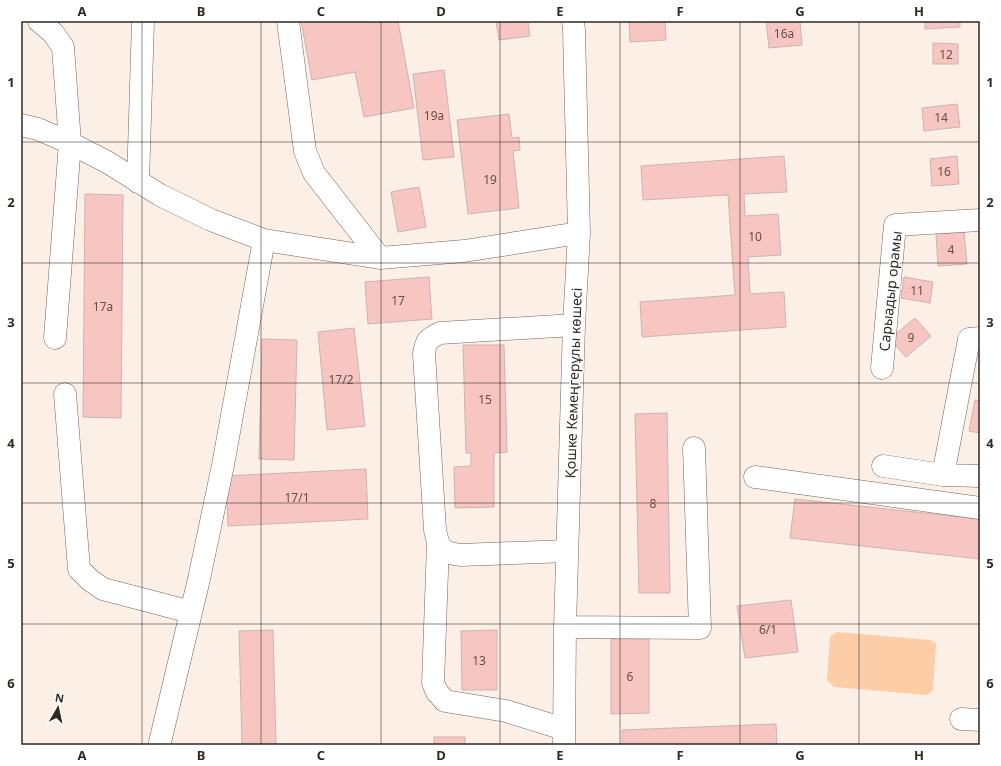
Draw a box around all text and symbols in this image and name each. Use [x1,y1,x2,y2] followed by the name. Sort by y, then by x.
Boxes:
[78,2,87,20] text: A
[197,2,205,20] text: B
[317,2,325,20] text: C
[436,2,446,20] text: D
[556,2,564,20] text: E
[676,2,684,20] text: F
[795,2,805,20] text: G
[914,2,924,20] text: H
[774,25,794,42] house number: 16а
[939,46,953,63] house number: 12
[7,73,15,91] text: 1
[986,73,994,91] text: 1
[424,107,444,124] house number: 19а
[934,109,948,126] house number: 14
[937,163,951,180] house number: 16
[483,171,497,188] house number: 19
[7,193,15,211] text: 2
[986,193,994,211] text: 2
[748,228,762,245] house number: 10
[874,230,906,352] street label: Сарыадыр орамы
[948,241,955,258] house number: 4
[910,282,924,299] house number: 11
[560,287,586,479] street label: Қошке Кемеңгерұлы көшесі
[391,292,405,309] house number: 17
[93,298,113,315] house number: 17а
[7,313,15,331] text: 3
[986,313,994,331] text: 3
[908,329,915,346] house number: 9
[328,371,354,388] house number: 17/2
[478,391,492,408] house number: 15
[7,434,15,452] text: 4
[986,434,994,452] text: 4
[284,489,310,506] house number: 17/1
[650,495,657,512] house number: 8
[7,554,15,572] text: 5
[986,554,994,572] text: 5
[759,621,777,638] house number: 6/1
[472,652,486,669] house number: 13
[627,668,634,685] house number: 6
[7,674,15,692] text: 6
[986,674,994,692] text: 6
[38,688,78,728] north arrow
[54,690,65,706] text: N
[78,746,87,764] text: A
[197,746,205,764] text: B
[317,746,325,764] text: C
[436,746,446,764] text: D
[556,746,564,764] text: E
[676,746,684,764] text: F
[795,746,805,764] text: G
[914,746,924,764] text: H

